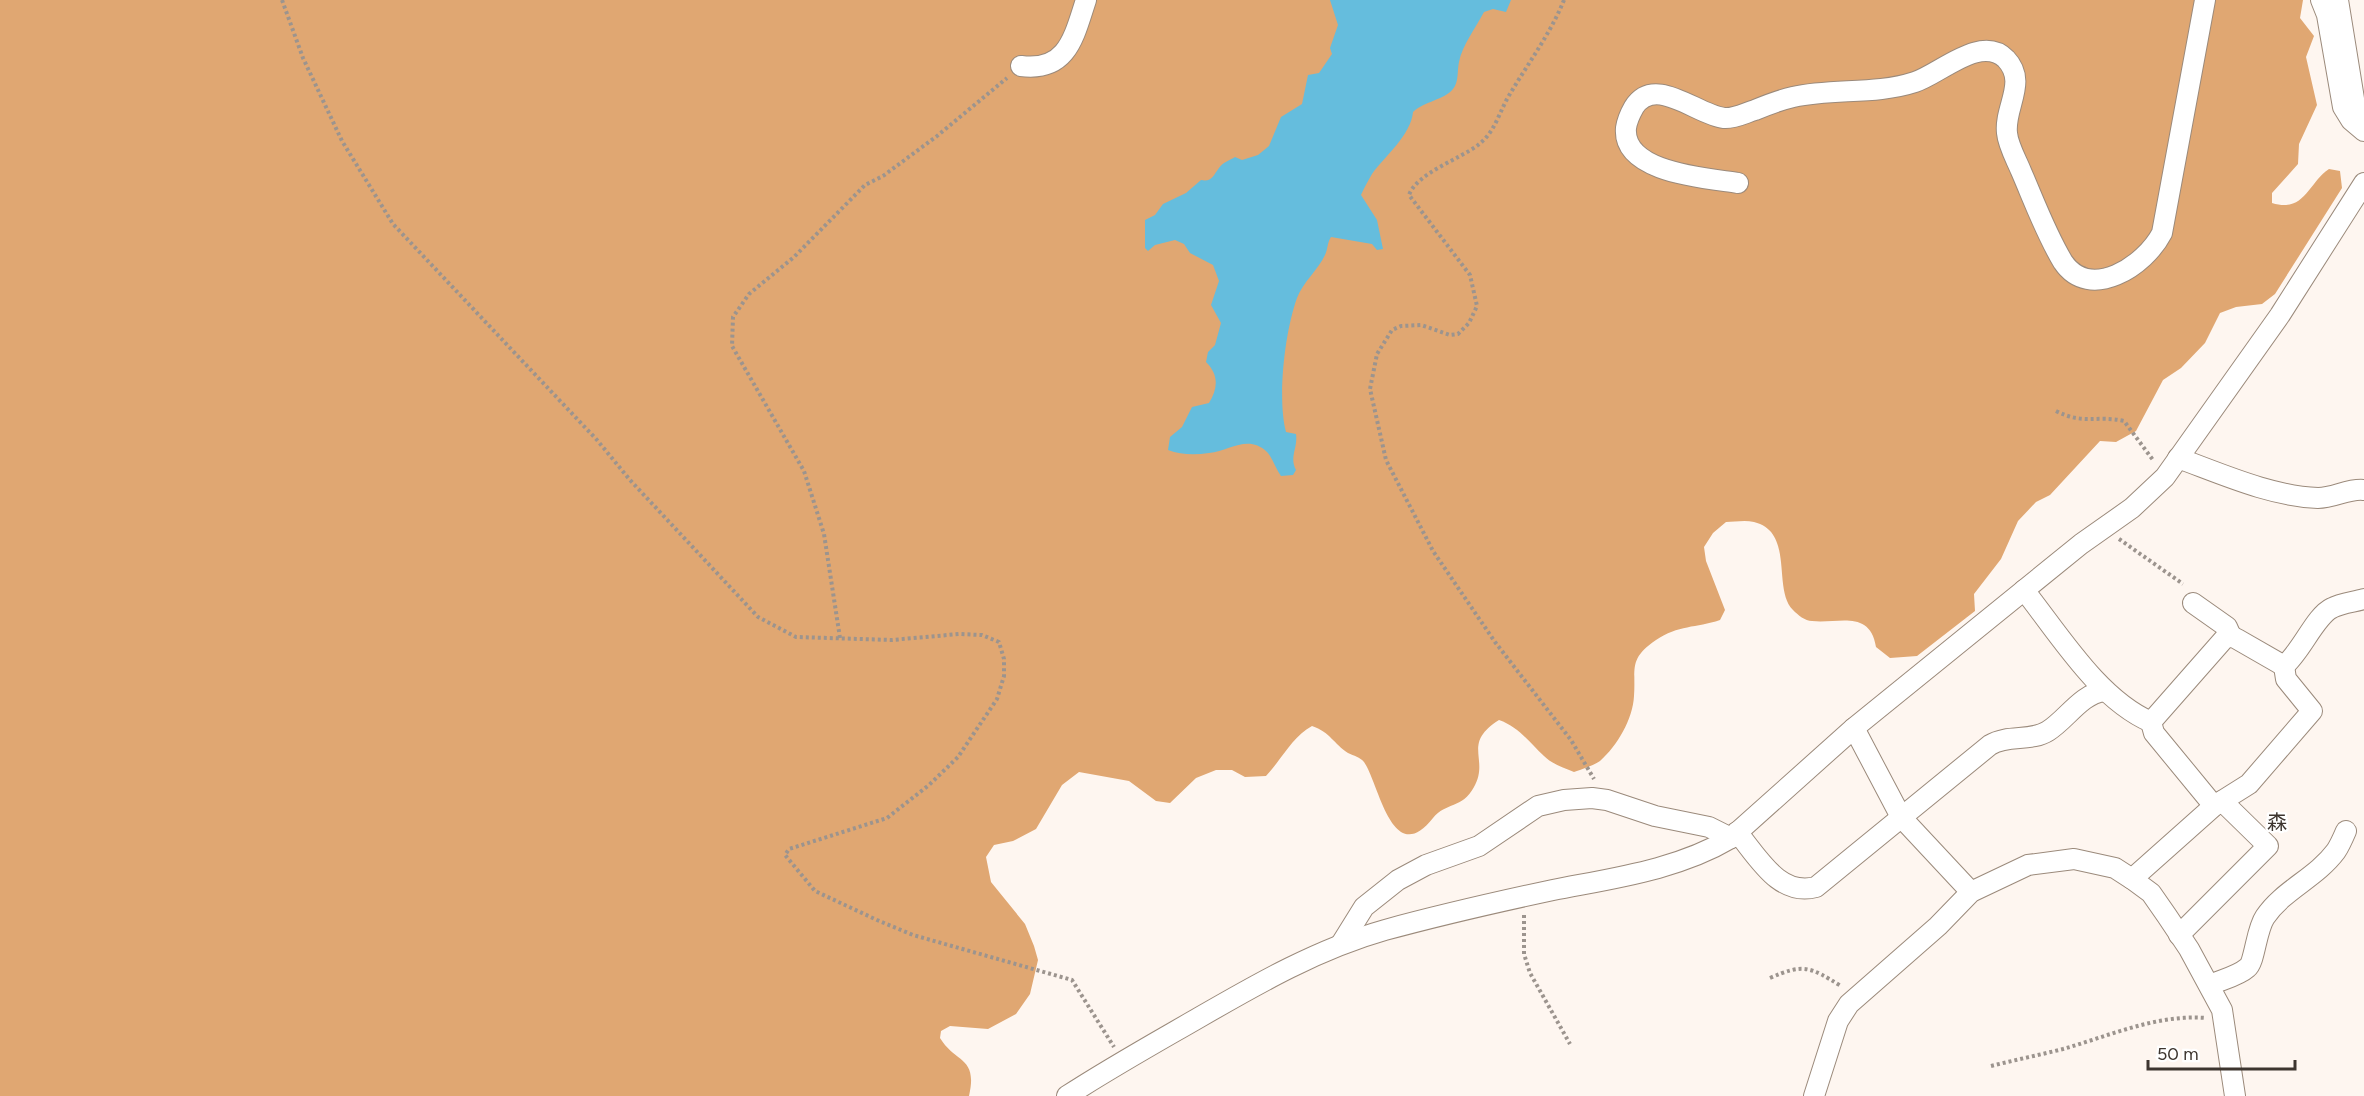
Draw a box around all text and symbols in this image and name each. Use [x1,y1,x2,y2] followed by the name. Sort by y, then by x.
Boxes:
[2267,810,2287,834] district label: 森
[2148,1033,2295,1071] scale bar
[2157,1043,2199,1065] text: 50 m

